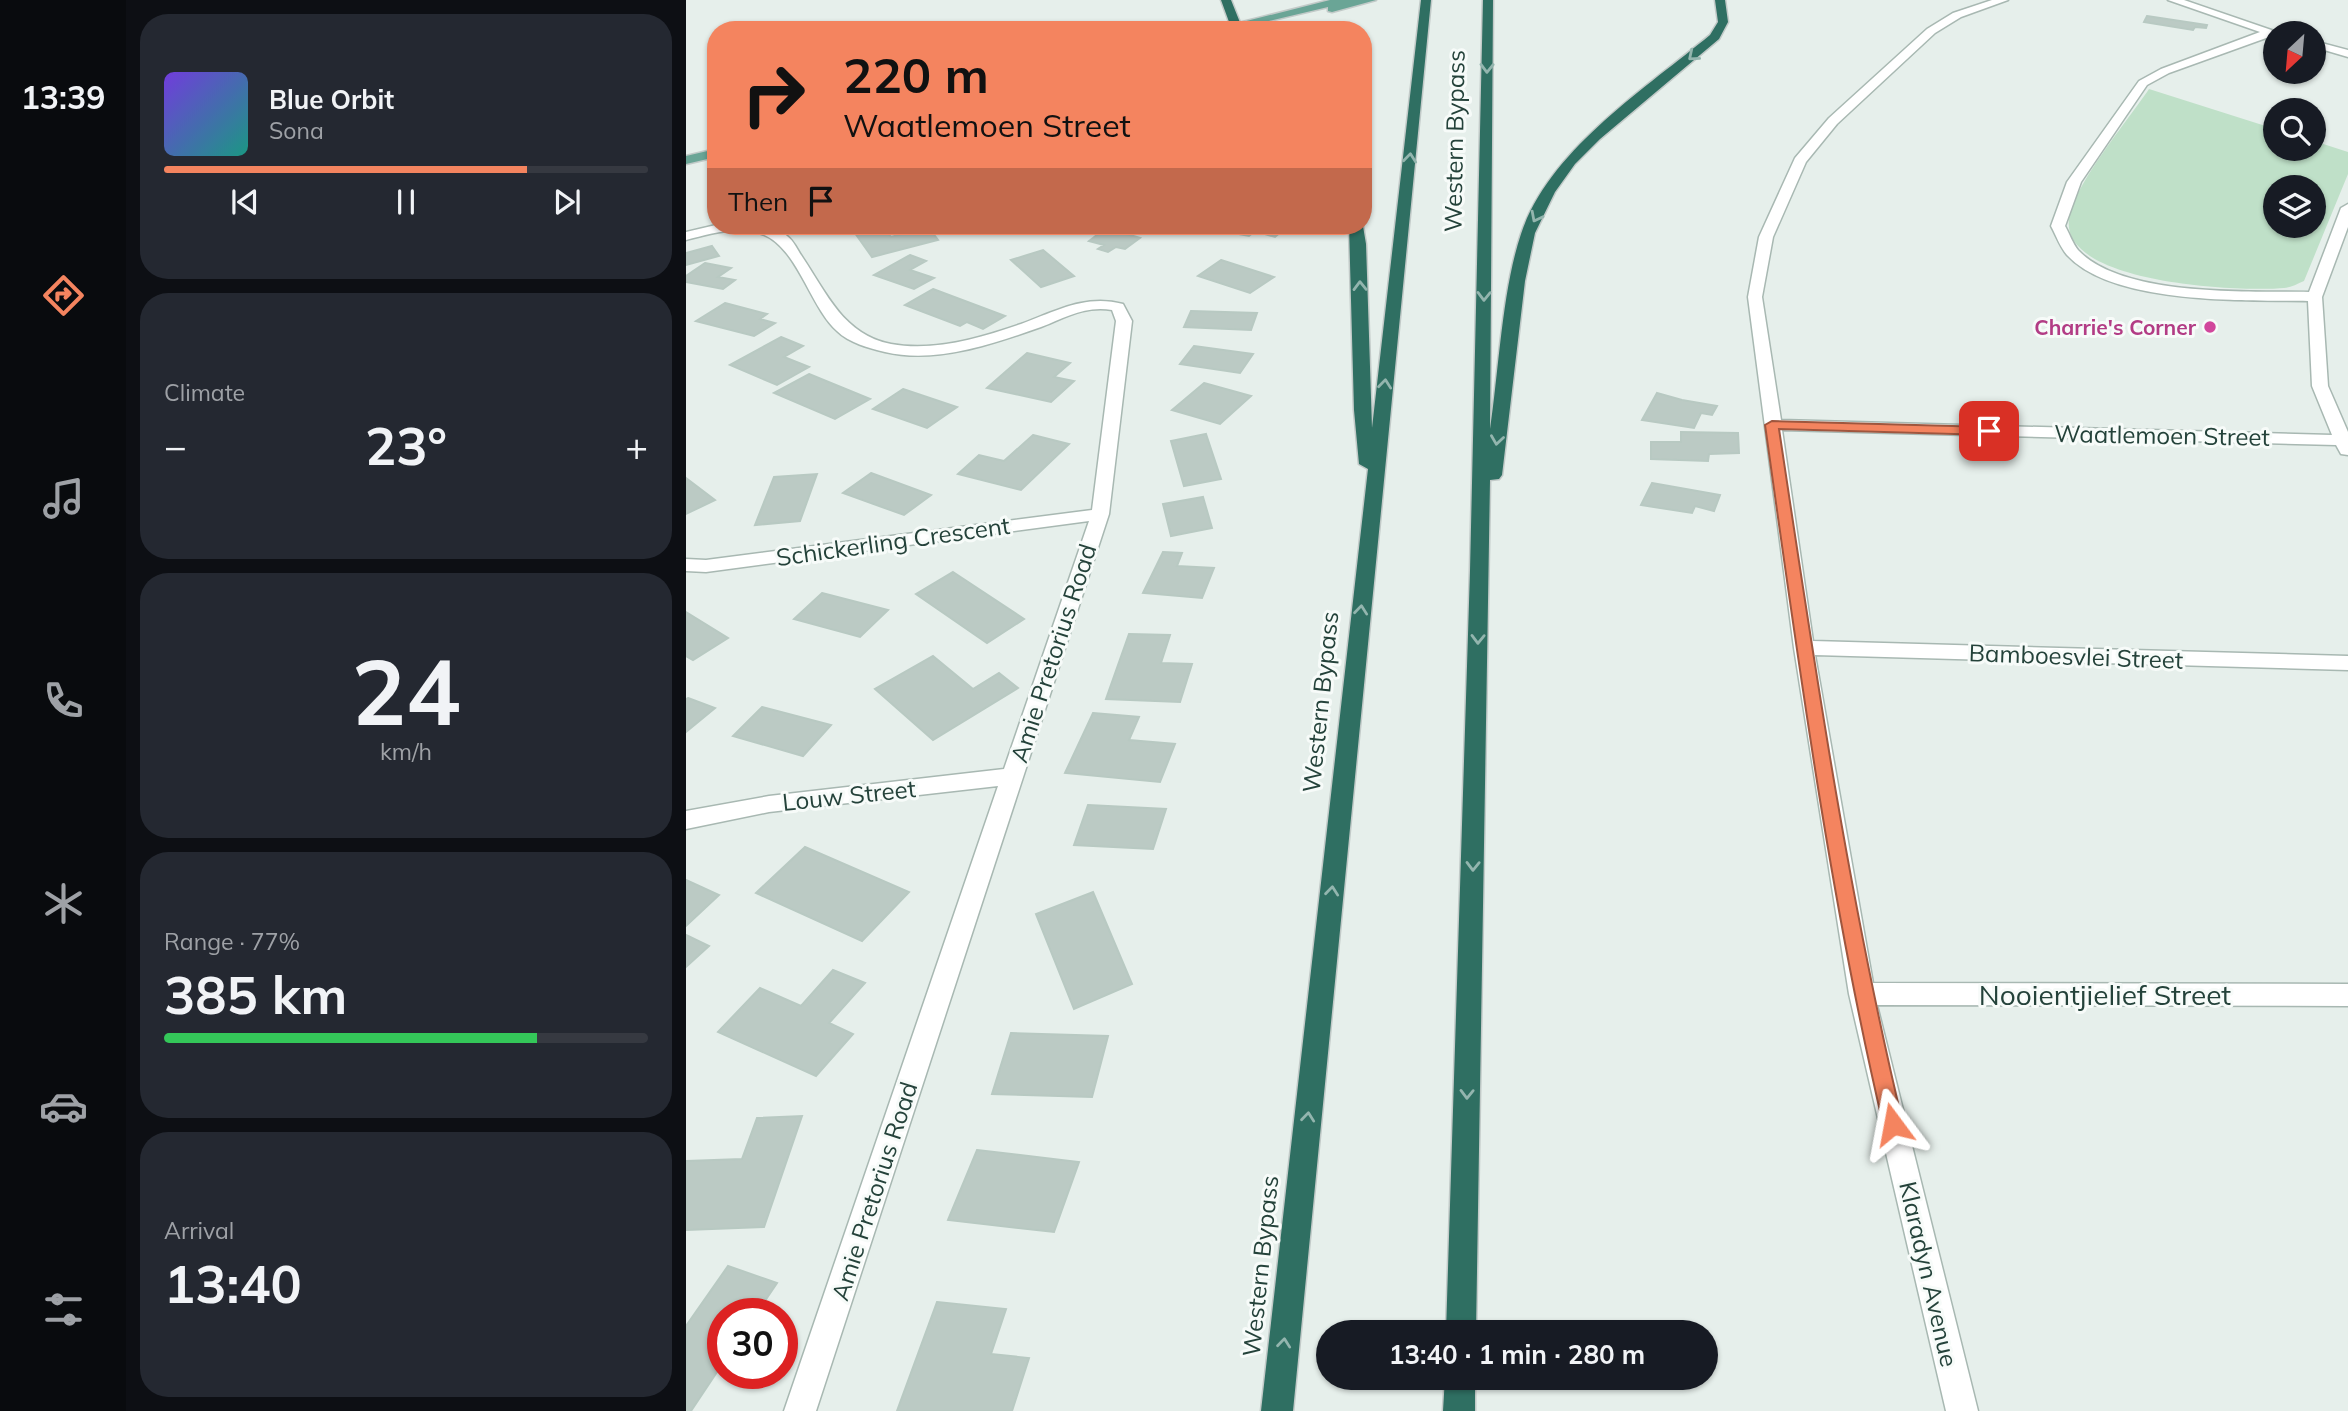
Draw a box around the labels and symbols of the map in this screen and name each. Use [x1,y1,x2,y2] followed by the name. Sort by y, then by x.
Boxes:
[2263,21,2326,84] north arrow
[1689,48,1702,60] one-way arrow
[1437,50,1471,232] street label: Western Bypass
[1479,63,1495,74] one-way arrow
[1402,152,1417,164] one-way arrow
[1531,210,1545,222] one-way arrow
[1352,280,1368,291] one-way arrow
[1476,291,1492,301] one-way arrow
[2034,314,2197,340] place label: Charrie's Corner
[2202,319,2218,335] marker: Charrie's Corner
[1378,378,1393,390] one-way arrow
[1959,401,2019,461] pin
[2054,418,2270,452] street label: Waatlemoen Street
[1490,434,1505,446] one-way arrow
[774,510,1012,572] street label: Schickerling Crescent
[1004,540,1102,766] street label: Amie Pretorius Road
[1354,605,1369,616] one-way arrow
[1296,610,1344,794] street label: Western Bypass
[1471,634,1486,645] one-way arrow
[1968,637,2184,675] street label: Bamboesvlei Street
[781,773,917,817] street label: Louw Street
[1465,861,1480,872] one-way arrow
[1324,885,1339,896] one-way arrow
[1979,977,2231,1012] street label: Nooientjielief Street
[825,1078,923,1304] street label: Amie Pretorius Road
[1856,1087,1930,1161] position arrow
[1459,1089,1474,1100] one-way arrow
[1300,1111,1315,1122] one-way arrow
[1236,1174,1284,1358] street label: Western Bypass
[1893,1178,1965,1370] street label: Klaradyn Avenue
[707,1298,798,1389] speed limit sign: 30
[1276,1337,1291,1348] one-way arrow

